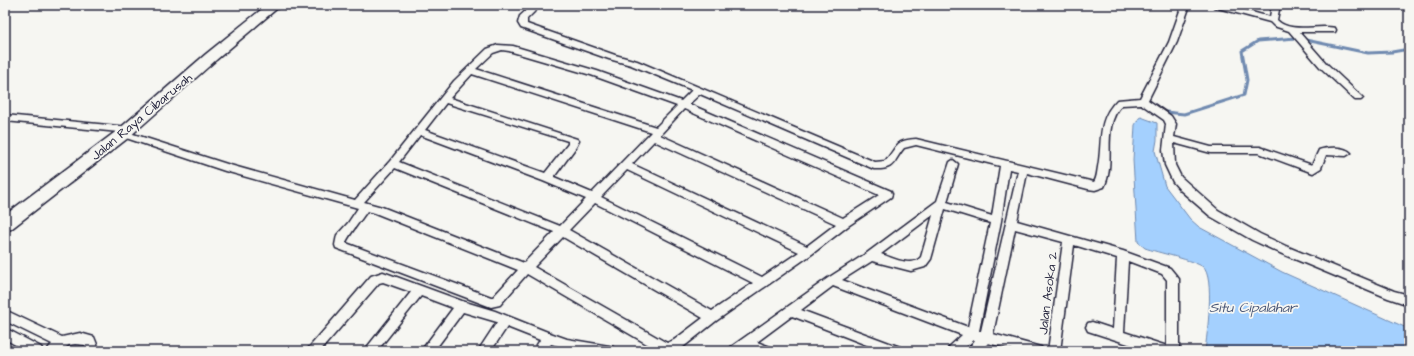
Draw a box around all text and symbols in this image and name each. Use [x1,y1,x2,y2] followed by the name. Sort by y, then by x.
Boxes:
[87,69,197,165] street label: Jalan Raya Cibarusah
[1034,250,1062,336] street label: Jalan Asoka 2
[1209,298,1298,318] water label: Situ Cipalahar

